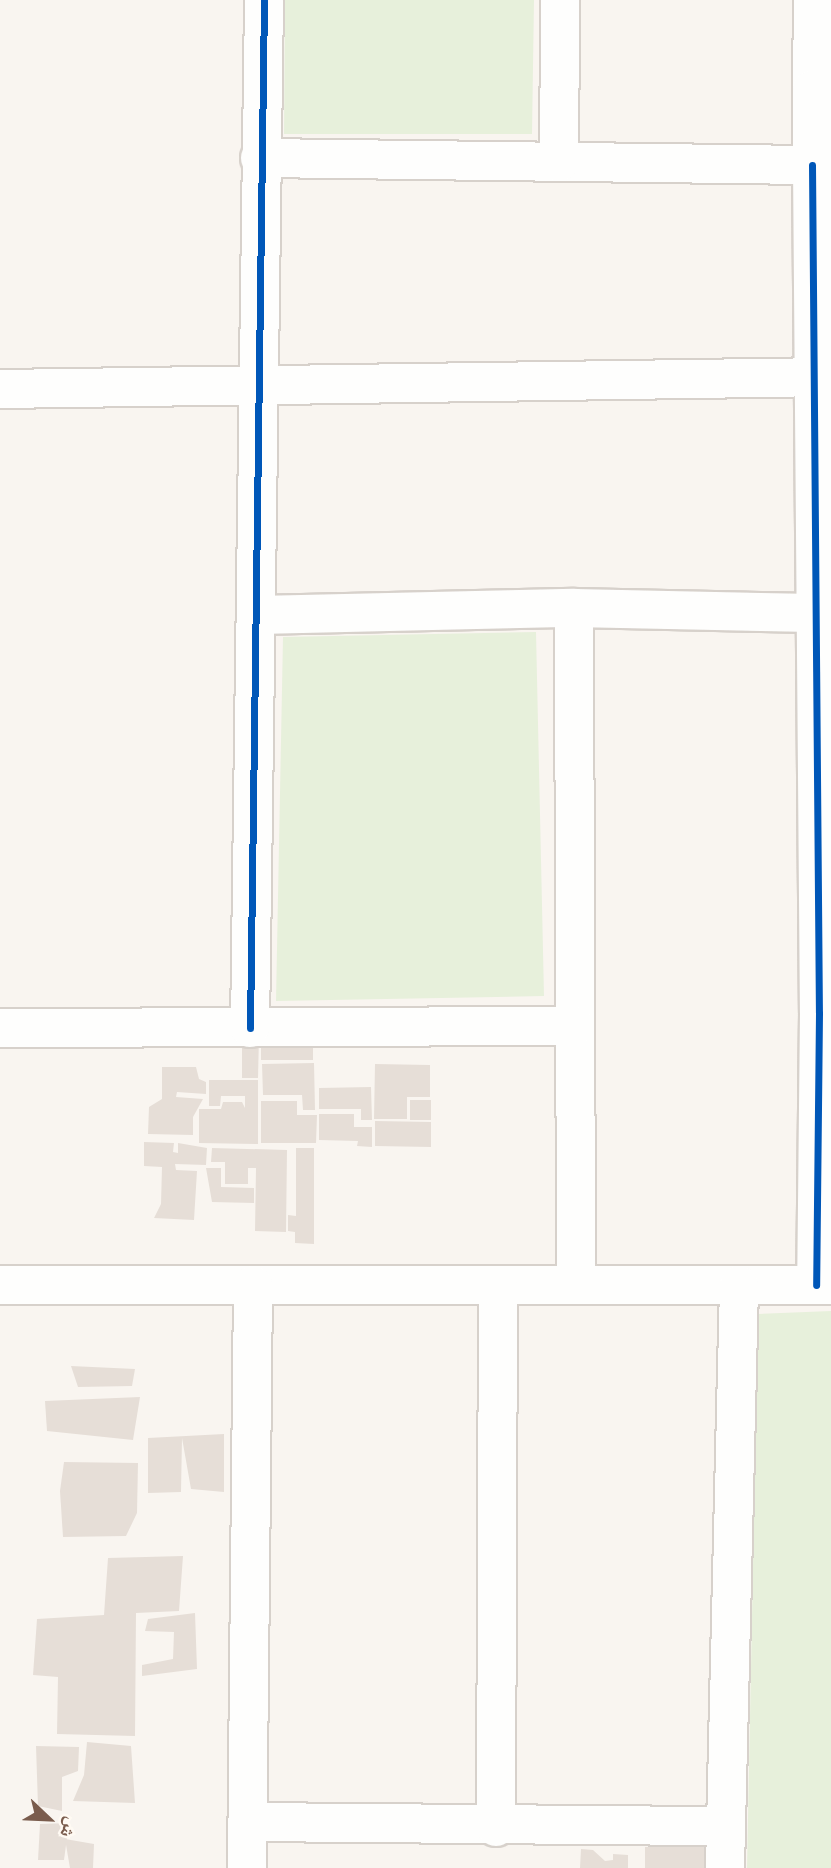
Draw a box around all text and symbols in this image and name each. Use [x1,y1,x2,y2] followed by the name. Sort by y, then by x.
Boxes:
[14,1784,84,1854] north arrow
[53,1813,83,1841] text: ش

